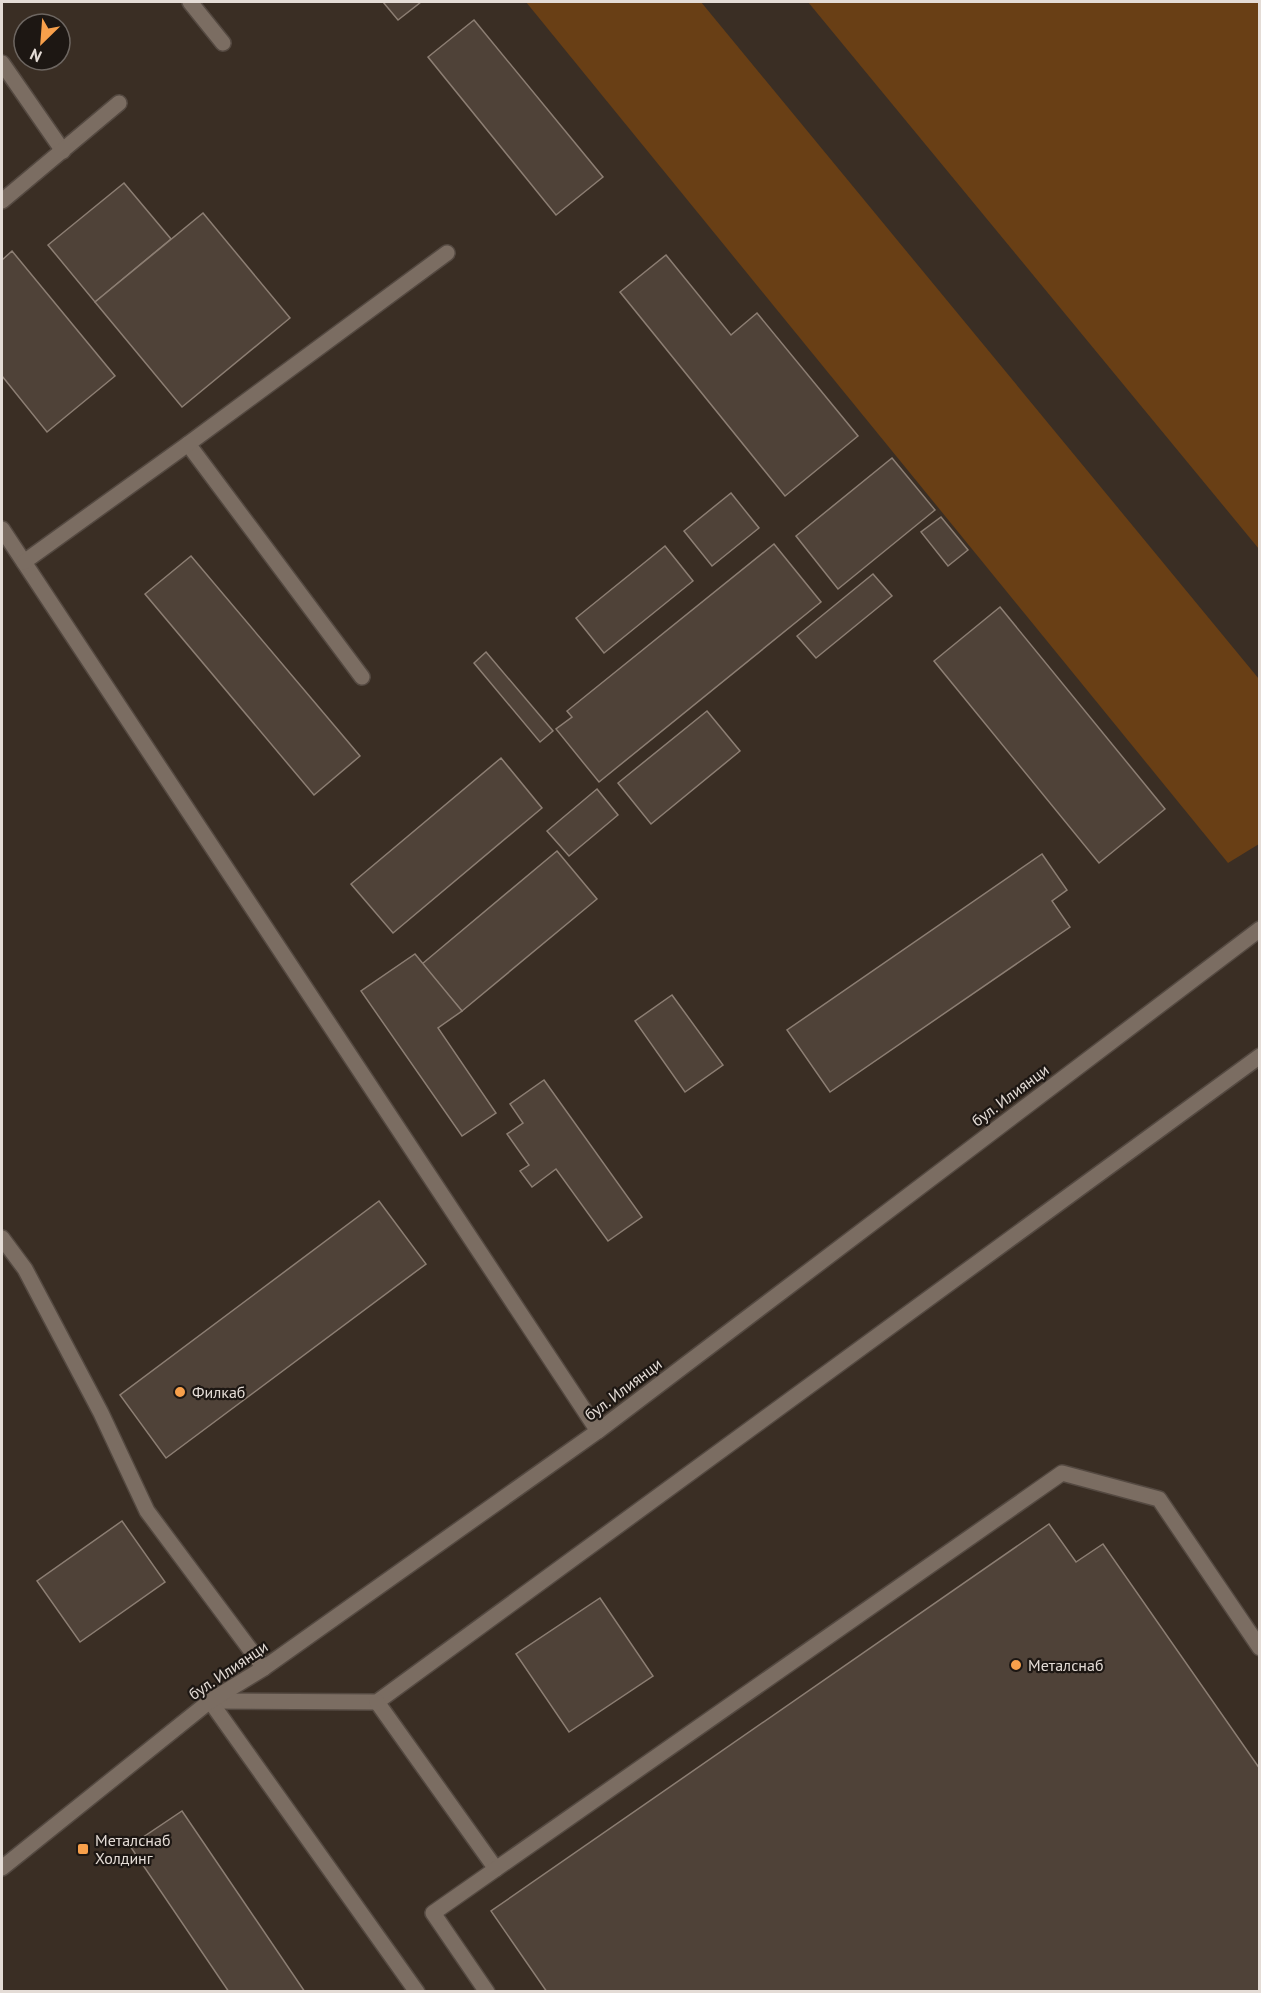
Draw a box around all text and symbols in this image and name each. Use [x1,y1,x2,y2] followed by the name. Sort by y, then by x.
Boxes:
[12,12,72,72] north arrow
[27,44,45,67] text: N
[967,1059,1053,1131] street label: бул. Илиянци
[580,1353,666,1425] street label: бул. Илиянци
[192,1382,245,1402] place label: Филкаб
[173,1385,187,1399] marker: Филкаб
[184,1636,272,1704] street label: бул. Илиянци
[1028,1655,1104,1675] place label: Металснаб
[1009,1658,1023,1672] marker: Металснаб
[95,1830,171,1868] place label: Металснаб Холдинг
[76,1842,90,1856] marker: Металснаб Холдинг

